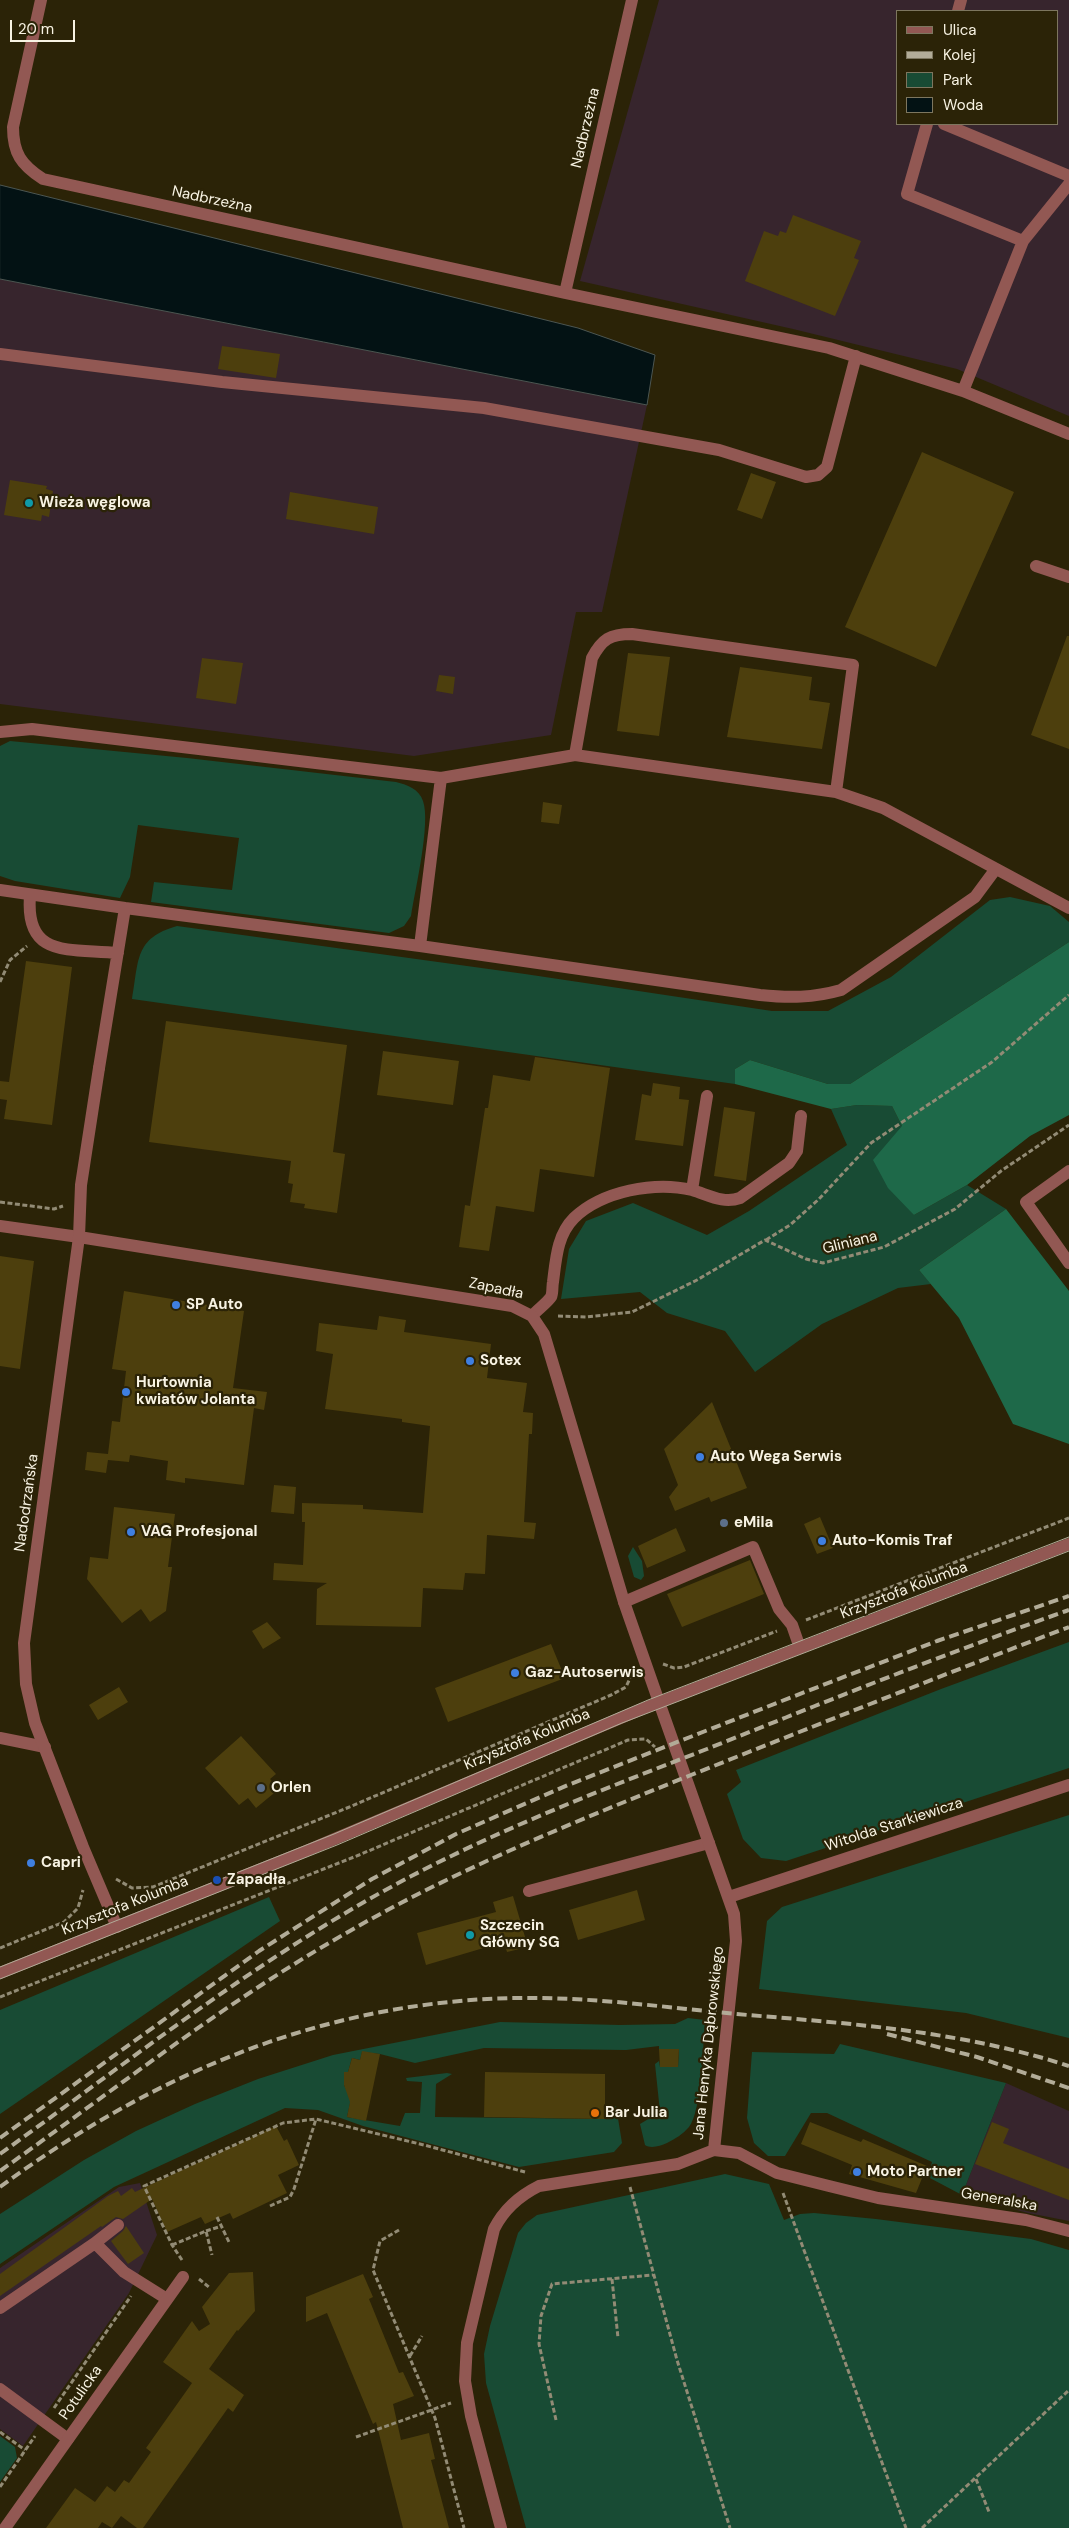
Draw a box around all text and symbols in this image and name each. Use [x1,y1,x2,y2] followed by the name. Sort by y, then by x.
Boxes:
[12,10,78,42] scale bar
[896,10,1059,125] legend
[18,19,54,39] text: 20 m
[943,20,977,40] text: Ulica
[943,45,976,65] text: Kolej
[943,70,973,90] text: Park
[568,86,604,170] street label: Nadbrzeżna
[943,95,983,115] text: Woda
[170,183,254,217] street label: Nadbrzeżna
[39,494,150,512] place label: Wieża węglowa
[23,497,35,509] marker: Wieża węglowa
[821,1228,879,1258] street label: Gliniana
[467,1274,525,1304] street label: Zapadła
[186,1296,243,1314] place label: SP Auto
[170,1299,182,1311] marker: SP Auto
[480,1352,521,1370] place label: Sotex
[464,1355,476,1367] marker: Sotex
[136,1374,255,1409] place label: Hurtownia kwiatów Jolanta
[120,1386,132,1398] marker: Hurtownia kwiatów Jolanta
[710,1448,842,1466] place label: Auto Wega Serwis
[694,1451,706,1463] marker: Auto Wega Serwis
[11,1453,43,1553] street label: Nadodrzańska
[734,1514,773,1532] place label: eMila
[718,1517,730,1529] marker: eMila
[141,1523,257,1541] place label: VAG Profesjonal
[125,1526,137,1538] marker: VAG Profesjonal
[832,1532,953,1550] place label: Auto-Komis Traf
[816,1535,828,1547] marker: Auto-Komis Traf
[838,1558,970,1624] street label: Krzysztofa Kolumba
[525,1664,644,1682] place label: Gaz-Autoserwis
[509,1667,521,1679] marker: Gaz-Autoserwis
[461,1705,593,1775] street label: Krzysztofa Kolumba
[271,1779,311,1797] place label: Orlen
[255,1782,267,1794] marker: Orlen
[823,1794,965,1856] street label: Witolda Starkiewicza
[41,1854,81,1872] place label: Capri
[25,1857,37,1869] marker: Capri
[227,1871,286,1889] place label: Zapadła
[59,1872,191,1940] street label: Krzysztofa Kolumba
[211,1874,223,1886] marker: Zapadła
[480,1917,560,1952] place label: Szczecin Główny SG
[464,1929,476,1941] marker: Szczecin Główny SG
[690,1945,728,2141] street label: Jana Henryka Dąbrowskiego
[605,2104,667,2122] place label: Bar Julia
[589,2107,601,2119] marker: Bar Julia
[867,2163,963,2181] place label: Moto Partner
[851,2166,863,2178] marker: Moto Partner
[959,2184,1039,2216] street label: Generalska
[56,2362,106,2424] street label: Potulicka

